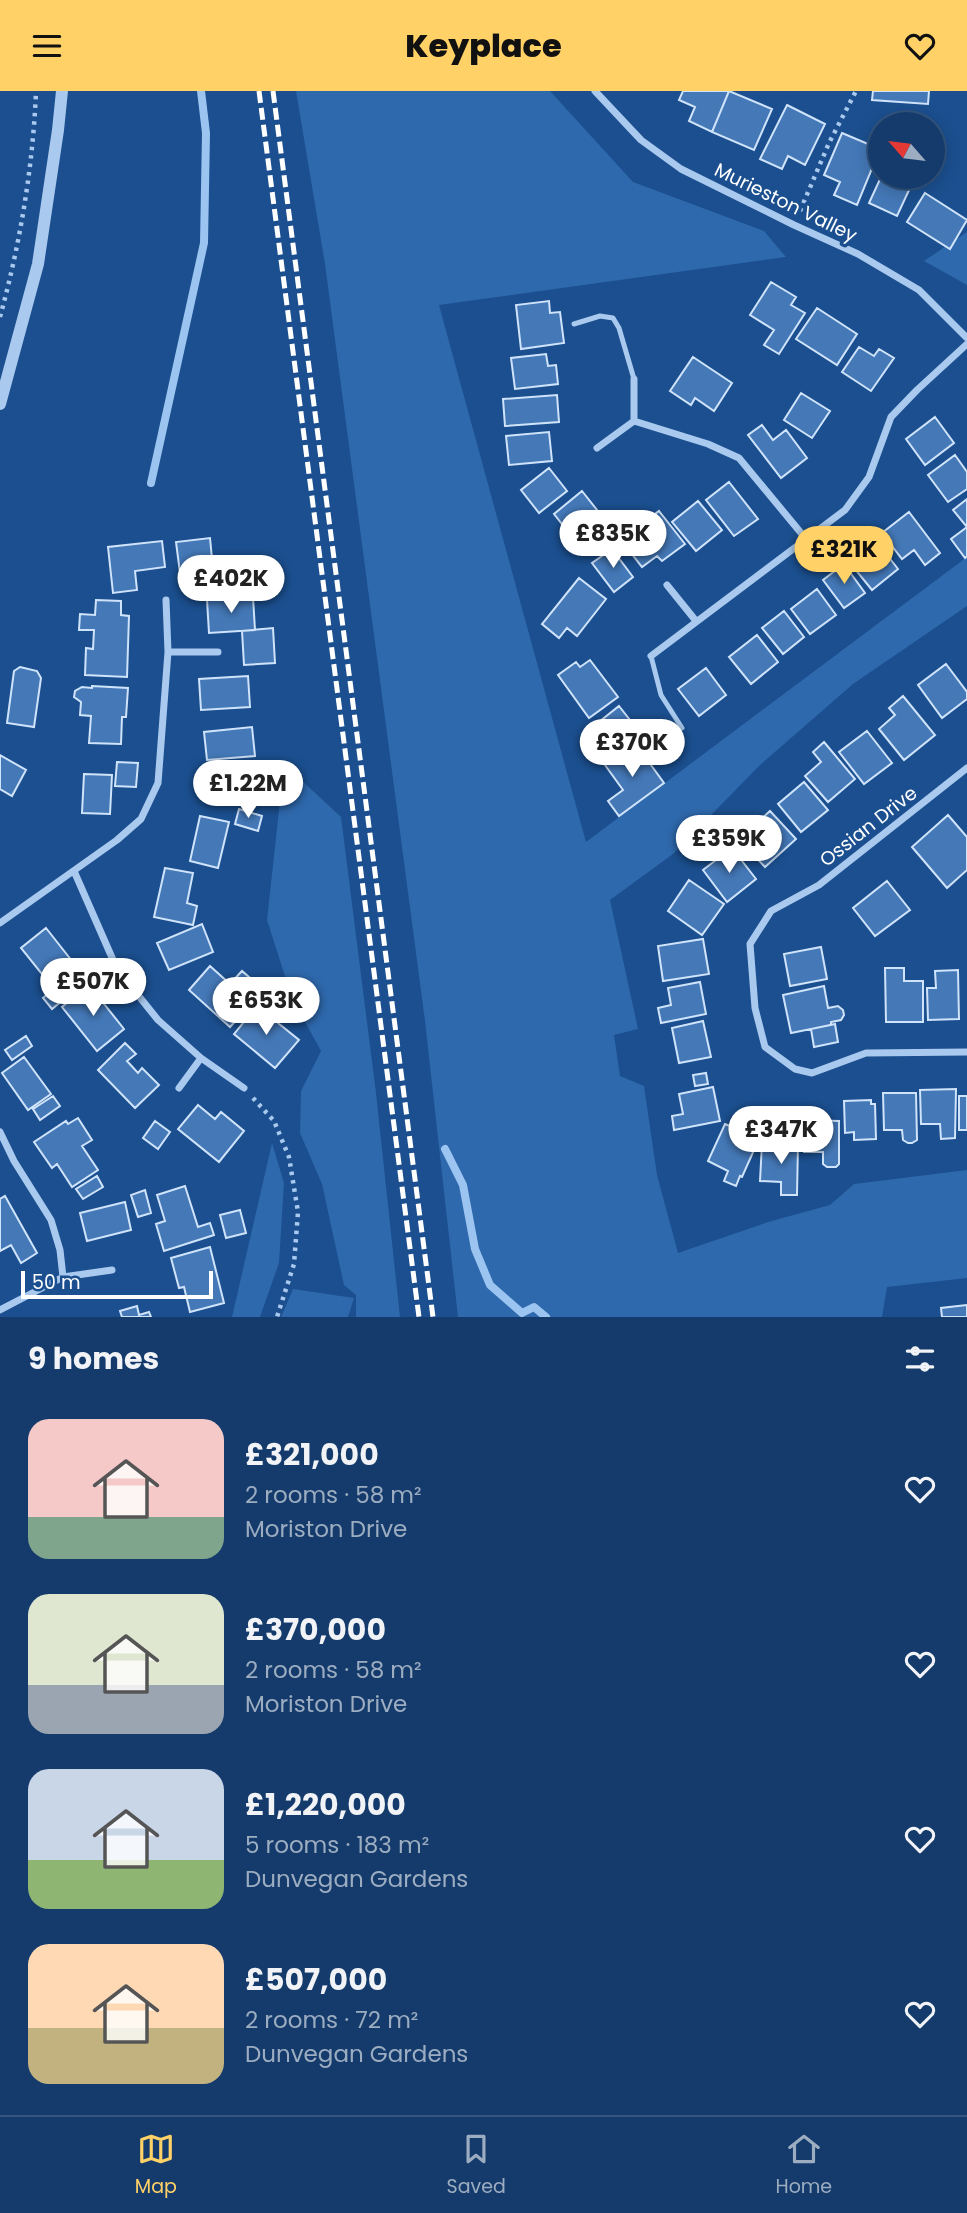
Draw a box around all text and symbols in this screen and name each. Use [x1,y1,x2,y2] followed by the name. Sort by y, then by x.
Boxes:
[405,23,562,68] text: Keyplace
[28,27,66,65] icon: menu
[901,27,939,65] icon: heart
[868,112,945,189] north arrow
[868,112,945,189] map controls
[710,156,862,249] street label: Murieston Valley
[564,511,662,570] pin: £835K
[575,517,651,549] text: £835K
[795,526,893,586] pin: £321K
[811,533,877,565] text: £321K
[182,555,280,615] pin: £402K
[194,562,268,594] text: £402K
[583,719,681,779] pin: £370K
[596,726,668,758] text: £370K
[191,761,305,820] pin: £1.22M
[209,767,287,799] text: £1.22M
[814,780,923,873] street label: Ossian Drive
[680,815,778,875] pin: £359K
[692,822,766,854] text: £359K
[44,958,142,1018] pin: £507K
[56,965,130,997] text: £507K
[217,977,315,1037] pin: £653K
[229,984,303,1016] text: £653K
[732,1107,830,1166] pin: £347K
[744,1113,818,1145] text: £347K
[21,1268,214,1300] scale bar
[32,1269,81,1296] text: 50 m
[28,1337,159,1380] text: 9 homes
[901,1340,939,1378] icon: filters
[245,1433,379,1476] text: £321,000
[84,1447,168,1531] icon: home
[901,1470,939,1508] icon: heart
[245,1479,422,1511] text: 2 rooms · 58 m²
[245,1513,407,1545] text: Moriston Drive
[245,1608,386,1651] text: £370,000
[84,1622,168,1706] icon: home
[901,1645,939,1683] icon: heart
[245,1654,422,1686] text: 2 rooms · 58 m²
[245,1688,407,1720] text: Moriston Drive
[245,1783,406,1826] text: £1,220,000
[84,1797,168,1881] icon: home
[901,1820,939,1858] icon: heart
[245,1829,429,1861] text: 5 rooms · 183 m²
[245,1863,468,1895] text: Dunvegan Gardens
[245,1958,387,2001] text: £507,000
[84,1972,168,2056] icon: home
[901,1995,939,2033] icon: heart
[245,2004,418,2036] text: 2 rooms · 72 m²
[245,2038,468,2070] text: Dunvegan Gardens
[135,2130,177,2201] tab: Map
[447,2130,506,2201] tab: Saved
[775,2130,832,2201] tab: Home

